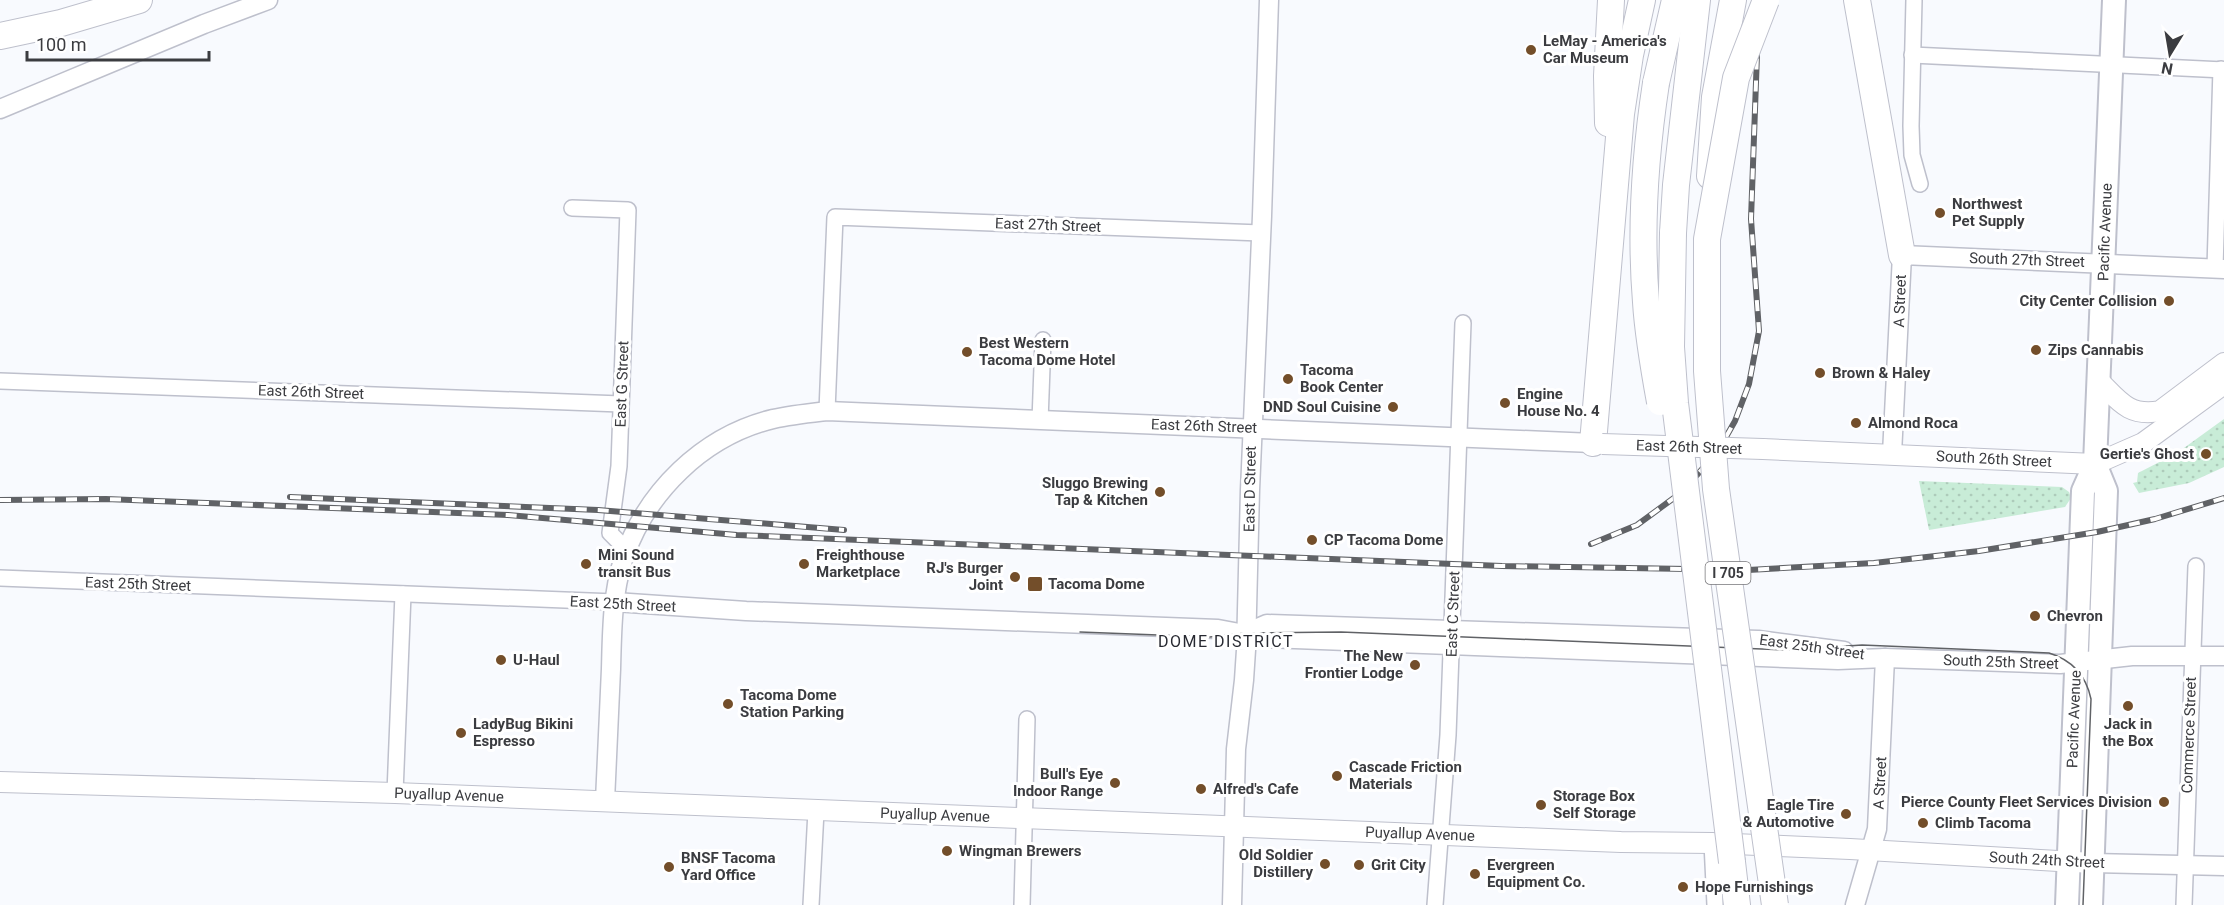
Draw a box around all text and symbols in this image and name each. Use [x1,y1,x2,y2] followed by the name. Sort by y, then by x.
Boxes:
[27,24,208,62] scale bar
[2140,24,2200,84] north arrow
[1543,32,1667,67] place label: LeMay - America's Car Museum
[36,34,87,55] text: 100 m
[1524,43,1538,57] marker: LeMay - America's Car Museum
[2160,58,2175,79] text: N
[2094,183,2116,281] street label: Pacific Avenue
[1952,195,2025,230] place label: Northwest Pet Supply
[1933,206,1947,220] marker: Northwest Pet Supply
[995,214,1102,236] street label: East 27th Street
[1969,249,2085,271] street label: South 27th Street
[1890,274,1910,328] street label: A Street
[2019,292,2157,310] place label: City Center Collision
[2162,294,2176,308] marker: City Center Collision
[979,334,1116,369] place label: Best Western Tacoma Dome Hotel
[611,340,633,428] street label: East G Street
[2048,341,2144,359] place label: Zips Cannabis
[2029,343,2043,357] marker: Zips Cannabis
[960,345,974,359] marker: Best Western Tacoma Dome Hotel
[1300,361,1384,396] place label: Tacoma Book Center
[1832,364,1931,382] place label: Brown & Haley
[1813,366,1827,380] marker: Brown & Haley
[1281,372,1295,386] marker: Tacoma Book Center
[258,381,365,403] street label: East 26th Street
[1517,385,1600,420] place label: Engine House No. 4
[1498,396,1512,410] marker: Engine House No. 4
[1263,398,1381,416] place label: DND Soul Cuisine
[1386,400,1400,414] marker: DND Soul Cuisine
[1868,414,1958,432] place label: Almond Roca
[1151,415,1258,437] street label: East 26th Street
[1849,416,1863,430] marker: Almond Roca
[1636,436,1743,458] street label: East 26th Street
[2100,445,2194,463] place label: Gertie's Ghost
[1240,446,1260,532] street label: East D Street
[1936,447,2052,471] street label: South 26th Street
[2199,447,2213,461] marker: Gertie's Ghost
[1042,474,1148,509] place label: Sluggo Brewing Tap & Kitchen
[1153,485,1167,499] marker: Sluggo Brewing Tap & Kitchen
[1324,531,1443,549] place label: CP Tacoma Dome
[1305,533,1319,547] marker: CP Tacoma Dome
[598,546,674,581] place label: Mini Sound transit Bus
[816,546,905,581] place label: Freighthouse Marketplace
[579,557,593,571] marker: Mini Sound transit Bus
[797,557,811,571] marker: Freighthouse Marketplace
[926,559,1004,594] place label: RJ's Burger Joint
[1706,562,1750,584] road number: I 705
[1008,570,1022,584] marker: RJ's Burger Joint
[1443,571,1464,657] street label: East C Street
[85,573,192,595] street label: East 25th Street
[1026,575,1044,593] marker: Tacoma Dome
[1048,575,1145,593] place label: Tacoma Dome
[569,592,677,616] street label: East 25th Street
[2047,607,2103,625] place label: Chevron
[2028,609,2042,623] marker: Chevron
[1758,631,1866,663] street label: East 25th Street
[1158,632,1294,651] district label: DOME DISTRICT
[1305,647,1403,682] place label: The New Frontier Lodge
[513,651,560,669] place label: U-Haul
[1943,651,2059,673] street label: South 25th Street
[494,653,508,667] marker: U-Haul
[1408,658,1422,672] marker: The New Frontier Lodge
[2063,670,2085,768] street label: Pacific Avenue
[2178,676,2200,794] street label: Commerce Street
[740,686,844,721] place label: Tacoma Dome Station Parking
[721,697,735,711] marker: Tacoma Dome Station Parking
[2121,699,2135,713] marker: Jack in the Box
[473,715,573,750] place label: LadyBug Bikini Espresso
[2103,715,2154,750] place label: Jack in the Box
[454,726,468,740] marker: LadyBug Bikini Espresso
[1870,756,1890,810] street label: A Street
[1349,758,1462,793] place label: Cascade Friction Materials
[1013,765,1103,800] place label: Bull's Eye Indoor Range
[1330,769,1344,783] marker: Cascade Friction Materials
[1108,776,1122,790] marker: Bull's Eye Indoor Range
[1213,780,1299,798] place label: Alfred's Cafe
[1194,782,1208,796] marker: Alfred's Cafe
[394,784,504,806] street label: Puyallup Avenue
[1553,787,1636,822] place label: Storage Box Self Storage
[1901,793,2152,811] place label: Pierce County Fleet Services Division
[2157,795,2171,809] marker: Pierce County Fleet Services Division
[1743,796,1834,831] place label: Eagle Tire & Automotive
[1534,798,1548,812] marker: Storage Box Self Storage
[880,804,990,826] street label: Puyallup Avenue
[1839,807,1853,821] marker: Eagle Tire & Automotive
[1935,814,2031,832] place label: Climb Tacoma
[1916,816,1930,830] marker: Climb Tacoma
[1365,823,1475,845] street label: Puyallup Avenue
[959,842,1082,860] place label: Wingman Brewers
[940,844,954,858] marker: Wingman Brewers
[1239,846,1314,881] place label: Old Soldier Distillery
[1989,848,2105,872] street label: South 24th Street
[681,849,775,884] place label: BNSF Tacoma Yard Office
[1371,856,1426,874] place label: Grit City
[1487,856,1586,891] place label: Evergreen Equipment Co.
[1318,857,1332,871] marker: Old Soldier Distillery
[1352,858,1366,872] marker: Grit City
[662,860,676,874] marker: BNSF Tacoma Yard Office
[1468,867,1482,881] marker: Evergreen Equipment Co.
[1695,878,1814,896] place label: Hope Furnishings
[1676,880,1690,894] marker: Hope Furnishings

